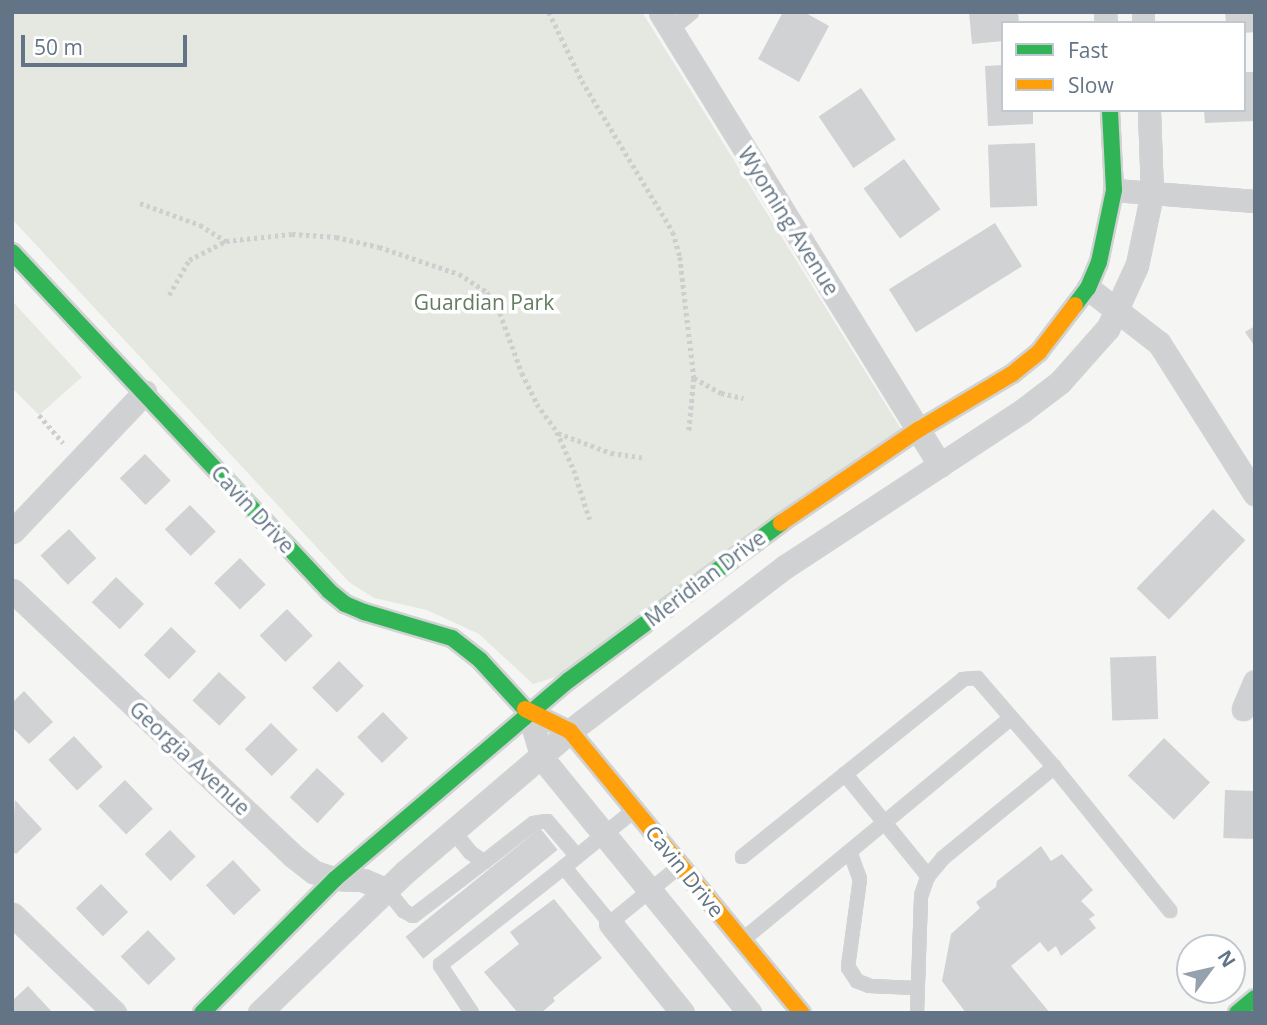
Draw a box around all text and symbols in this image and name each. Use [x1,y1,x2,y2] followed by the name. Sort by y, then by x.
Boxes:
[24,21,191,65] scale bar
[1001,21,1246,112] legend
[34,33,83,61] text: 50 m
[1068,36,1108,64] text: Fast
[1068,71,1114,99] text: Slow
[733,142,845,300] street label: Wyoming Avenue
[414,289,554,315] park label: Guardian Park
[206,460,300,558] street label: Cavin Drive
[640,525,770,631] street label: Meridian Drive
[125,696,255,820] street label: Georgia Avenue
[640,820,730,922] street label: Cavin Drive
[1176,934,1246,1004] north arrow
[1212,945,1242,972] text: N

